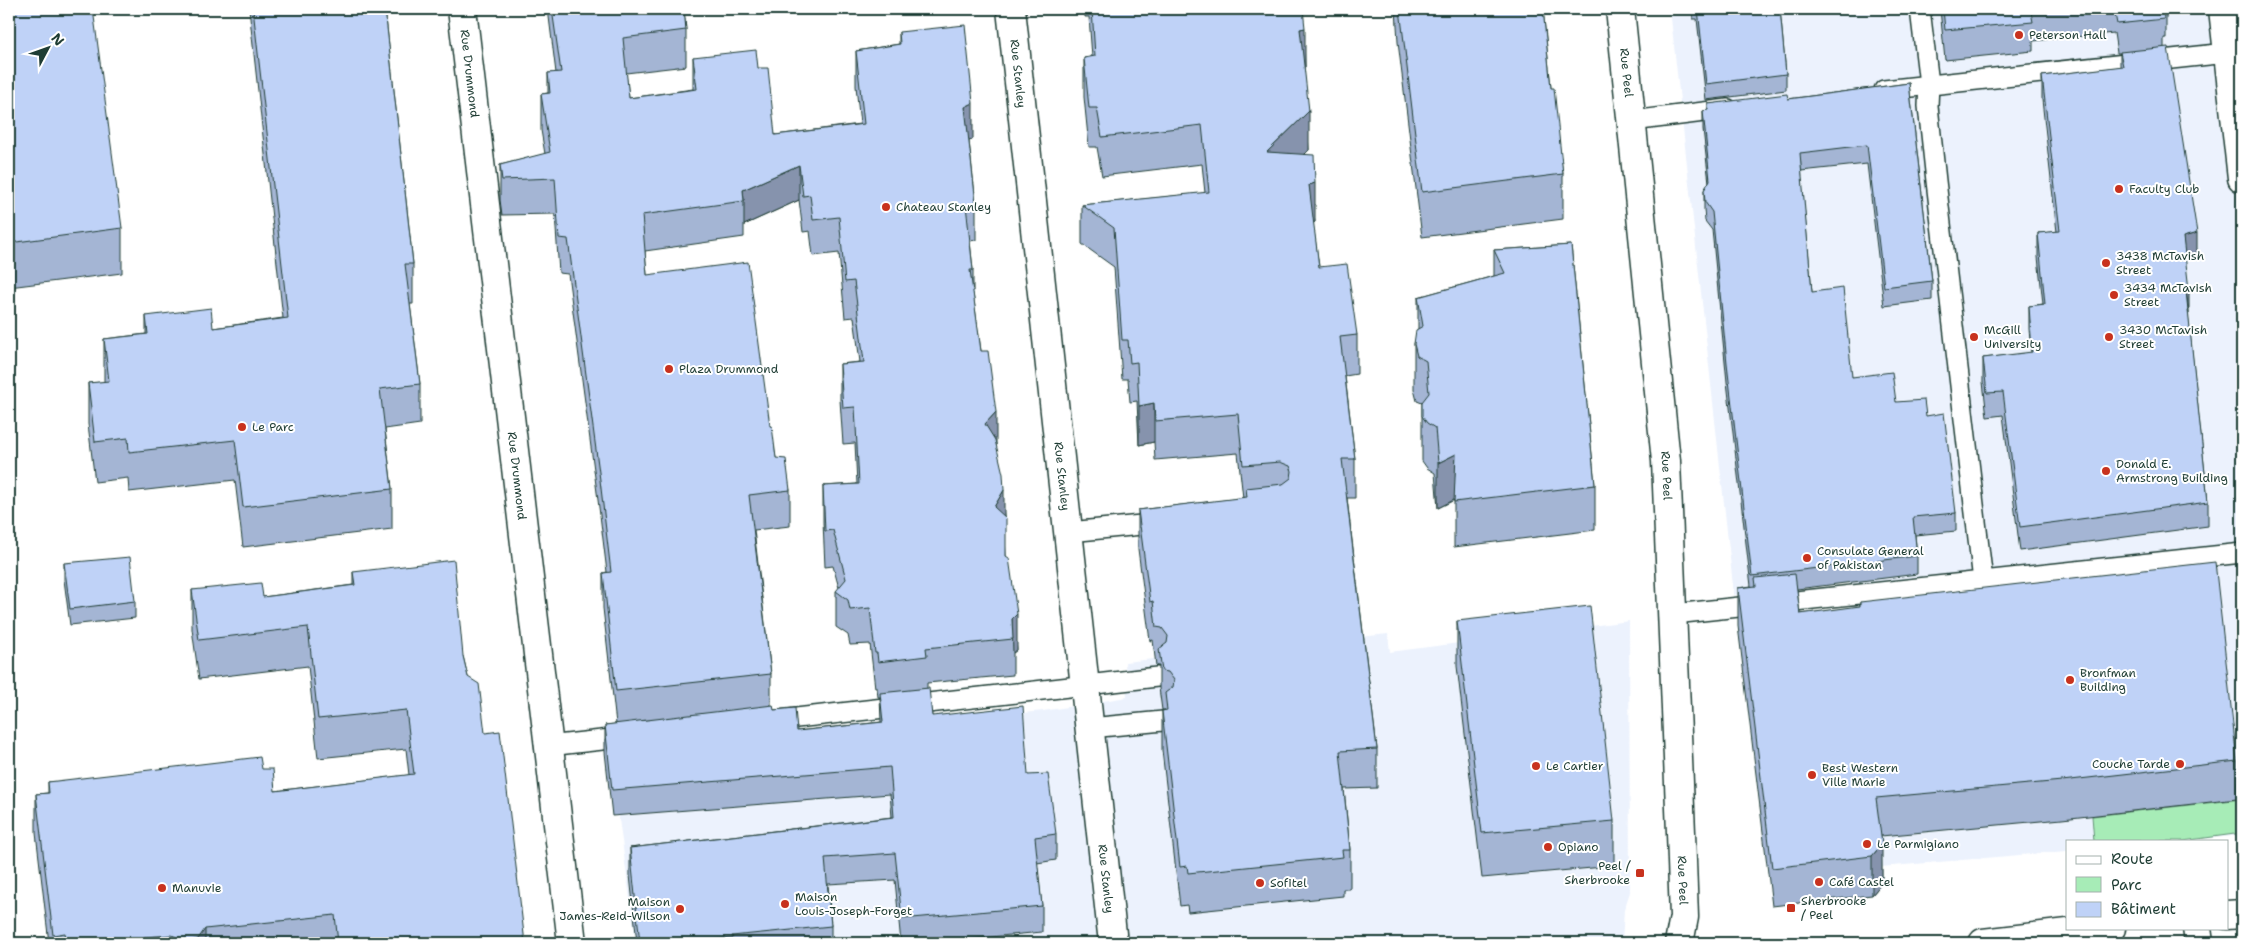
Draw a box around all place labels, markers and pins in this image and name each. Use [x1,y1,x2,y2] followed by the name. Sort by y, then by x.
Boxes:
[2029,27,2107,43] place label: Peterson Hall
[2013,29,2025,41] marker: Peterson Hall
[2129,181,2199,197] place label: Faculty Club
[2113,183,2125,195] marker: Faculty Club
[896,199,991,215] place label: Chateau Stanley
[880,201,892,213] marker: Chateau Stanley
[2116,248,2204,278] place label: 3438 McTavish Street
[2100,257,2112,269] marker: 3438 McTavish Street
[2124,280,2212,310] place label: 3434 McTavish Street
[2108,289,2120,301] marker: 3434 McTavish Street
[1984,322,2041,352] place label: McGill University
[2119,322,2207,352] place label: 3430 McTavish Street
[1968,331,1980,343] marker: McGill University
[2103,331,2115,343] marker: 3430 McTavish Street
[679,361,779,377] place label: Plaza Drummond
[663,363,675,375] marker: Plaza Drummond
[252,419,294,435] place label: Le Parc
[236,421,248,433] marker: Le Parc
[2116,456,2228,486] place label: Donald E. Armstrong Building
[2100,465,2112,477] marker: Donald E. Armstrong Building
[1817,543,1924,573] place label: Consulate General of Pakistan
[1801,552,1813,564] marker: Consulate General of Pakistan
[2080,665,2136,695] place label: Bronfman Building
[2064,674,2076,686] marker: Bronfman Building
[2092,756,2170,772] place label: Couche Tarde
[1546,758,1604,774] place label: Le Cartier
[2174,758,2186,770] marker: Couche Tarde
[1530,760,1542,772] marker: Le Cartier
[1822,760,1898,790] place label: Best Western Ville Marie
[1806,769,1818,781] marker: Best Western Ville Marie
[1877,836,1959,852] place label: Le Parmigiano
[1861,838,1873,850] marker: Le Parmigiano
[1558,839,1599,855] place label: Opiano
[1542,841,1554,853] marker: Opiano
[1564,858,1632,888] place label: Peel / Sherbrooke
[1634,867,1646,879] marker: Peel / Sherbrooke
[1829,874,1894,890] place label: Café Castel
[1270,875,1307,891] place label: Sofitel
[1813,876,1825,888] marker: Café Castel
[1254,877,1266,889] marker: Sofitel
[172,880,222,896] place label: Manuvie
[156,882,168,894] marker: Manuvie
[795,889,912,919] place label: Maison Louis-Joseph-Forget
[1801,893,1867,923] place label: Sherbrooke / Peel
[559,894,670,924] place label: Maison James-Reid-Wilson
[779,898,791,910] marker: Maison Louis-Joseph-Forget
[1785,902,1797,914] marker: Sherbrooke / Peel
[674,903,686,915] marker: Maison James-Reid-Wilson

